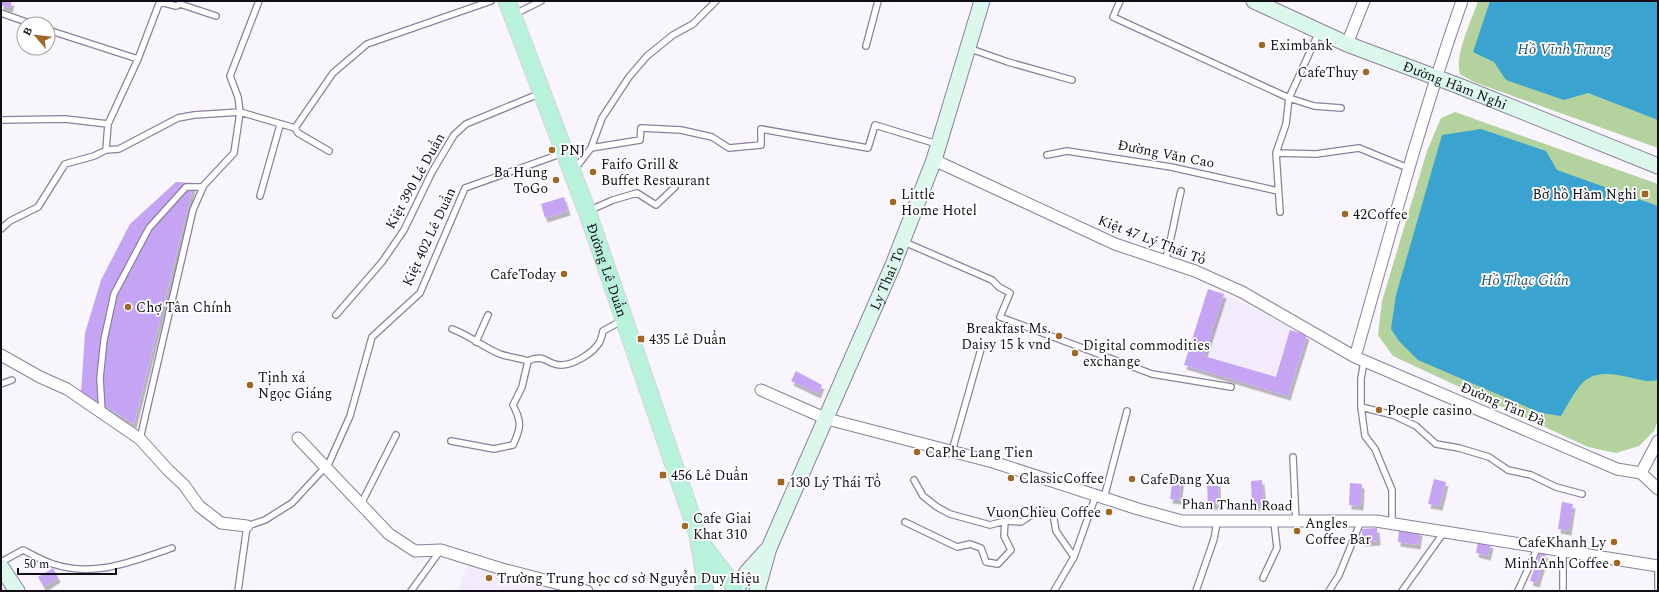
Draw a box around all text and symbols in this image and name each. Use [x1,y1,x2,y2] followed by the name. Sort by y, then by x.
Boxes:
[16,16,56,56] north arrow
[18,24,37,39] text: B
[1270,35,1333,56] place label: Eximbank
[1517,38,1612,61] water label: Hồ Vĩnh Trung
[1257,40,1267,50] marker: Eximbank
[1400,55,1510,115] street label: Đường Hàm Nghi
[1297,62,1359,83] place label: CafeThuy
[1361,67,1371,77] marker: CafeThuy
[380,129,450,233] street label: Kiệt 390 Lê Duẩn
[1116,134,1216,174] street label: Đường Văn Cao
[560,140,586,161] place label: PNJ
[547,145,557,155] marker: PNJ
[601,154,710,191] place label: Faifo Grill & Buffet Restaurant
[494,162,548,199] place label: Ba Hung ToGo
[588,167,598,177] marker: Faifo Grill & Buffet Restaurant
[551,175,561,185] marker: Ba Hung ToGo
[397,184,461,290] street label: Kiệt 402 Lê Duẩn
[901,184,977,221] place label: Little Home Hotel
[1533,184,1637,205] place label: Bờ hồ Hàm Nghi
[1640,189,1650,199] marker: Bờ hồ Hàm Nghi
[888,197,898,207] marker: Little Home Hotel
[1353,204,1408,225] place label: 42Coffee
[1340,209,1350,219] marker: 42Coffee
[1095,210,1209,270] street label: Kiệt 47 Lý Thái Tổ
[581,220,633,320] street label: Đường Lê Duẩn
[864,243,910,314] street label: Ly Thai To
[490,264,557,285] place label: CafeToday
[559,269,569,279] marker: CafeToday
[1481,269,1569,292] water label: Hồ Thạc Gián
[136,297,232,318] place label: Chợ Tân Chính
[123,302,133,312] marker: Chợ Tân Chính
[961,318,1051,355] place label: Breakfast Ms. Daisy 15 k vnd
[649,329,726,350] place label: 435 Lê Duẩn
[1054,331,1064,341] marker: Breakfast Ms. Daisy 15 k vnd
[636,334,646,344] marker: 435 Lê Duẩn
[1083,335,1210,372] place label: Digital commodities exchange
[1070,348,1080,358] marker: Digital commodities exchange
[258,367,332,404] place label: Tịnh xá Ngọc Giáng
[1457,377,1549,431] street label: Đường Tản Đà
[245,380,255,390] marker: Tịnh xá Ngọc Giáng
[1387,400,1472,421] place label: Poeple casino
[1374,405,1384,415] marker: Poeple casino
[925,442,1033,463] place label: CaPhe Lang Tien
[912,447,922,457] marker: CaPhe Lang Tien
[671,465,748,486] place label: 456 Lê Duẩn
[1019,468,1104,489] place label: ClassicCoffee
[1140,469,1230,490] place label: CafeDang Xua
[658,470,668,480] marker: 456 Lê Duẩn
[789,472,881,493] place label: 130 Lý Thái Tổ
[1006,473,1016,483] marker: ClassicCoffee
[1127,474,1137,484] marker: CafeDang Xua
[776,477,786,487] marker: 130 Lý Thái Tổ
[1181,494,1293,516] street label: Phan Thanh Road
[986,502,1101,523] place label: VuonChieu Coffee
[1104,507,1114,517] marker: VuonChieu Coffee
[693,508,751,545] place label: Cafe Giai Khat 310
[1305,513,1371,550] place label: Angles Coffee Bar
[680,521,690,531] marker: Cafe Giai Khat 310
[1292,526,1302,536] marker: Angles Coffee Bar
[1518,532,1607,553] place label: CafeKhanh Ly
[1609,537,1619,547] marker: CafeKhanh Ly
[18,550,116,576] scale bar
[1504,553,1609,574] place label: MinhAnh Coffee
[24,555,49,574] text: 50 m
[1612,558,1622,568] marker: MinhAnh Coffee
[497,568,760,589] place label: Trường Trung học cơ sở Nguyễn Duy Hiệu
[484,573,494,583] marker: Trường Trung học cơ sở Nguyễn Duy Hiệu

